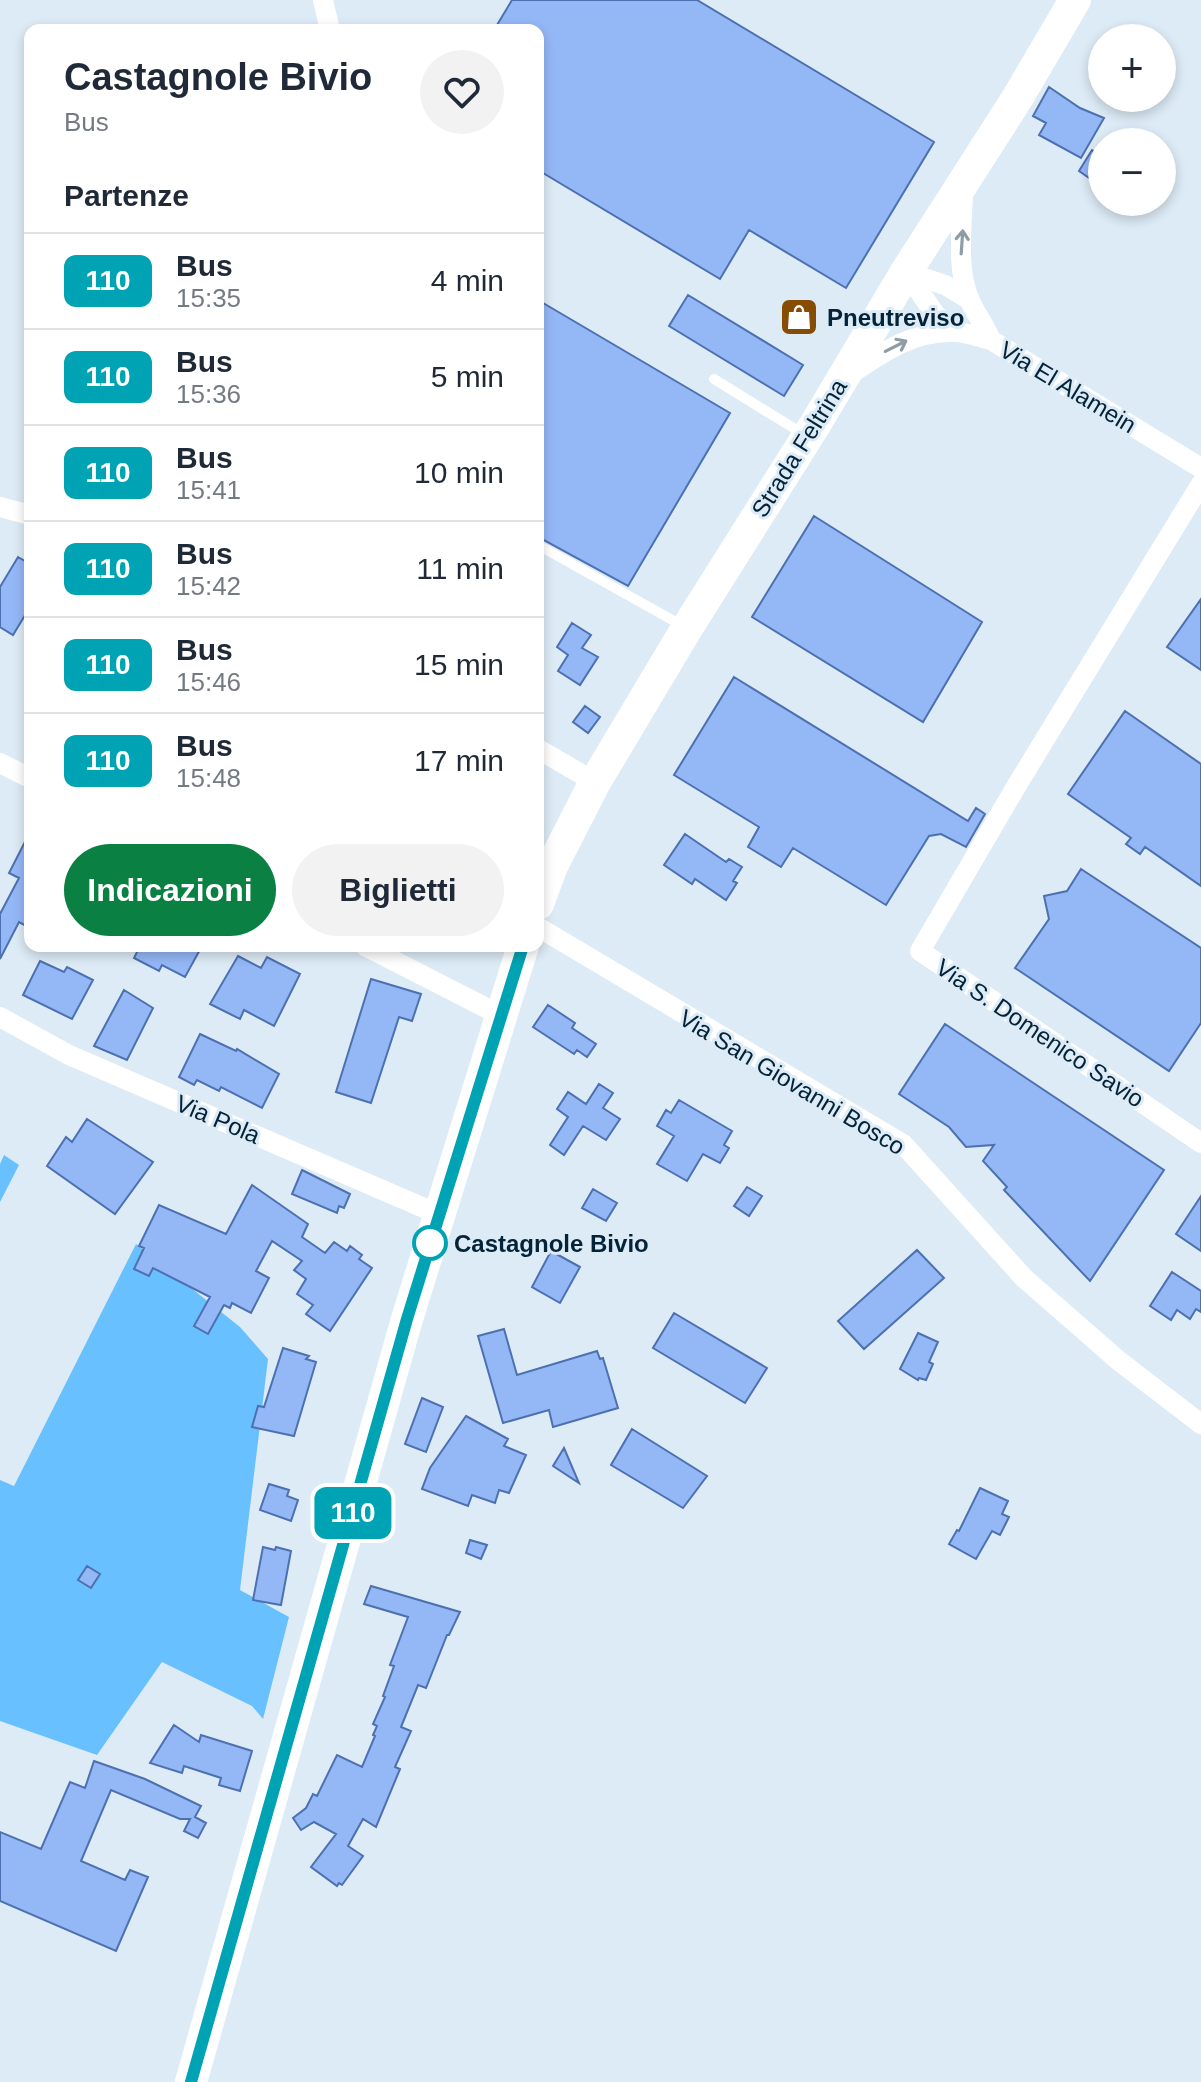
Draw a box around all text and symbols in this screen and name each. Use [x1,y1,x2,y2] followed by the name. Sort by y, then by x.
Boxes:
[1088,24,1176,216] map controls
[1088,24,1176,112] button: +
[420,50,504,134] button: heart
[64,56,372,98] text: Castagnole Bivio
[64,107,109,137] text: Bus
[1088,128,1176,216] button: −
[64,179,189,212] text: Partenze
[955,229,970,256] one-way arrow
[176,249,233,282] text: Bus
[431,264,504,297] text: 4 min
[85,265,131,296] text: 110
[176,283,241,313] text: 15:35
[778,296,820,338] shop icon: Pneutreviso
[827,304,964,331] place label: Pneutreviso
[995,336,1141,438] street label: Via El Alamein
[883,338,907,354] one-way arrow
[176,345,233,378] text: Bus
[431,360,504,393] text: 5 min
[85,361,131,392] text: 110
[746,374,853,522] street label: Strada Feltrina
[176,379,241,409] text: 15:36
[176,441,233,474] text: Bus
[414,456,504,489] text: 10 min
[85,457,131,488] text: 110
[176,475,241,505] text: 15:41
[176,537,233,570] text: Bus
[416,552,504,585] text: 11 min
[85,553,131,584] text: 110
[176,571,241,601] text: 15:42
[176,633,233,666] text: Bus
[414,648,504,681] text: 15 min
[85,649,131,680] text: 110
[176,667,241,697] text: 15:46
[176,729,233,762] text: Bus
[414,744,504,777] text: 17 min
[85,745,131,776] text: 110
[176,763,241,793] text: 15:48
[64,844,276,936] button: Indicazioni
[292,844,504,936] button: Biglietti
[931,953,1149,1113] street label: Via S. Domenico Savio
[674,1004,910,1160] street label: Via San Giovanni Bosco
[172,1089,265,1149] street label: Via Pola
[413,1226,447,1260] marker: Castagnole Bivio
[454,1230,649,1257] place label: Castagnole Bivio
[307,1487,399,1539] line badge: 110
[330,1497,376,1528] text: 110

